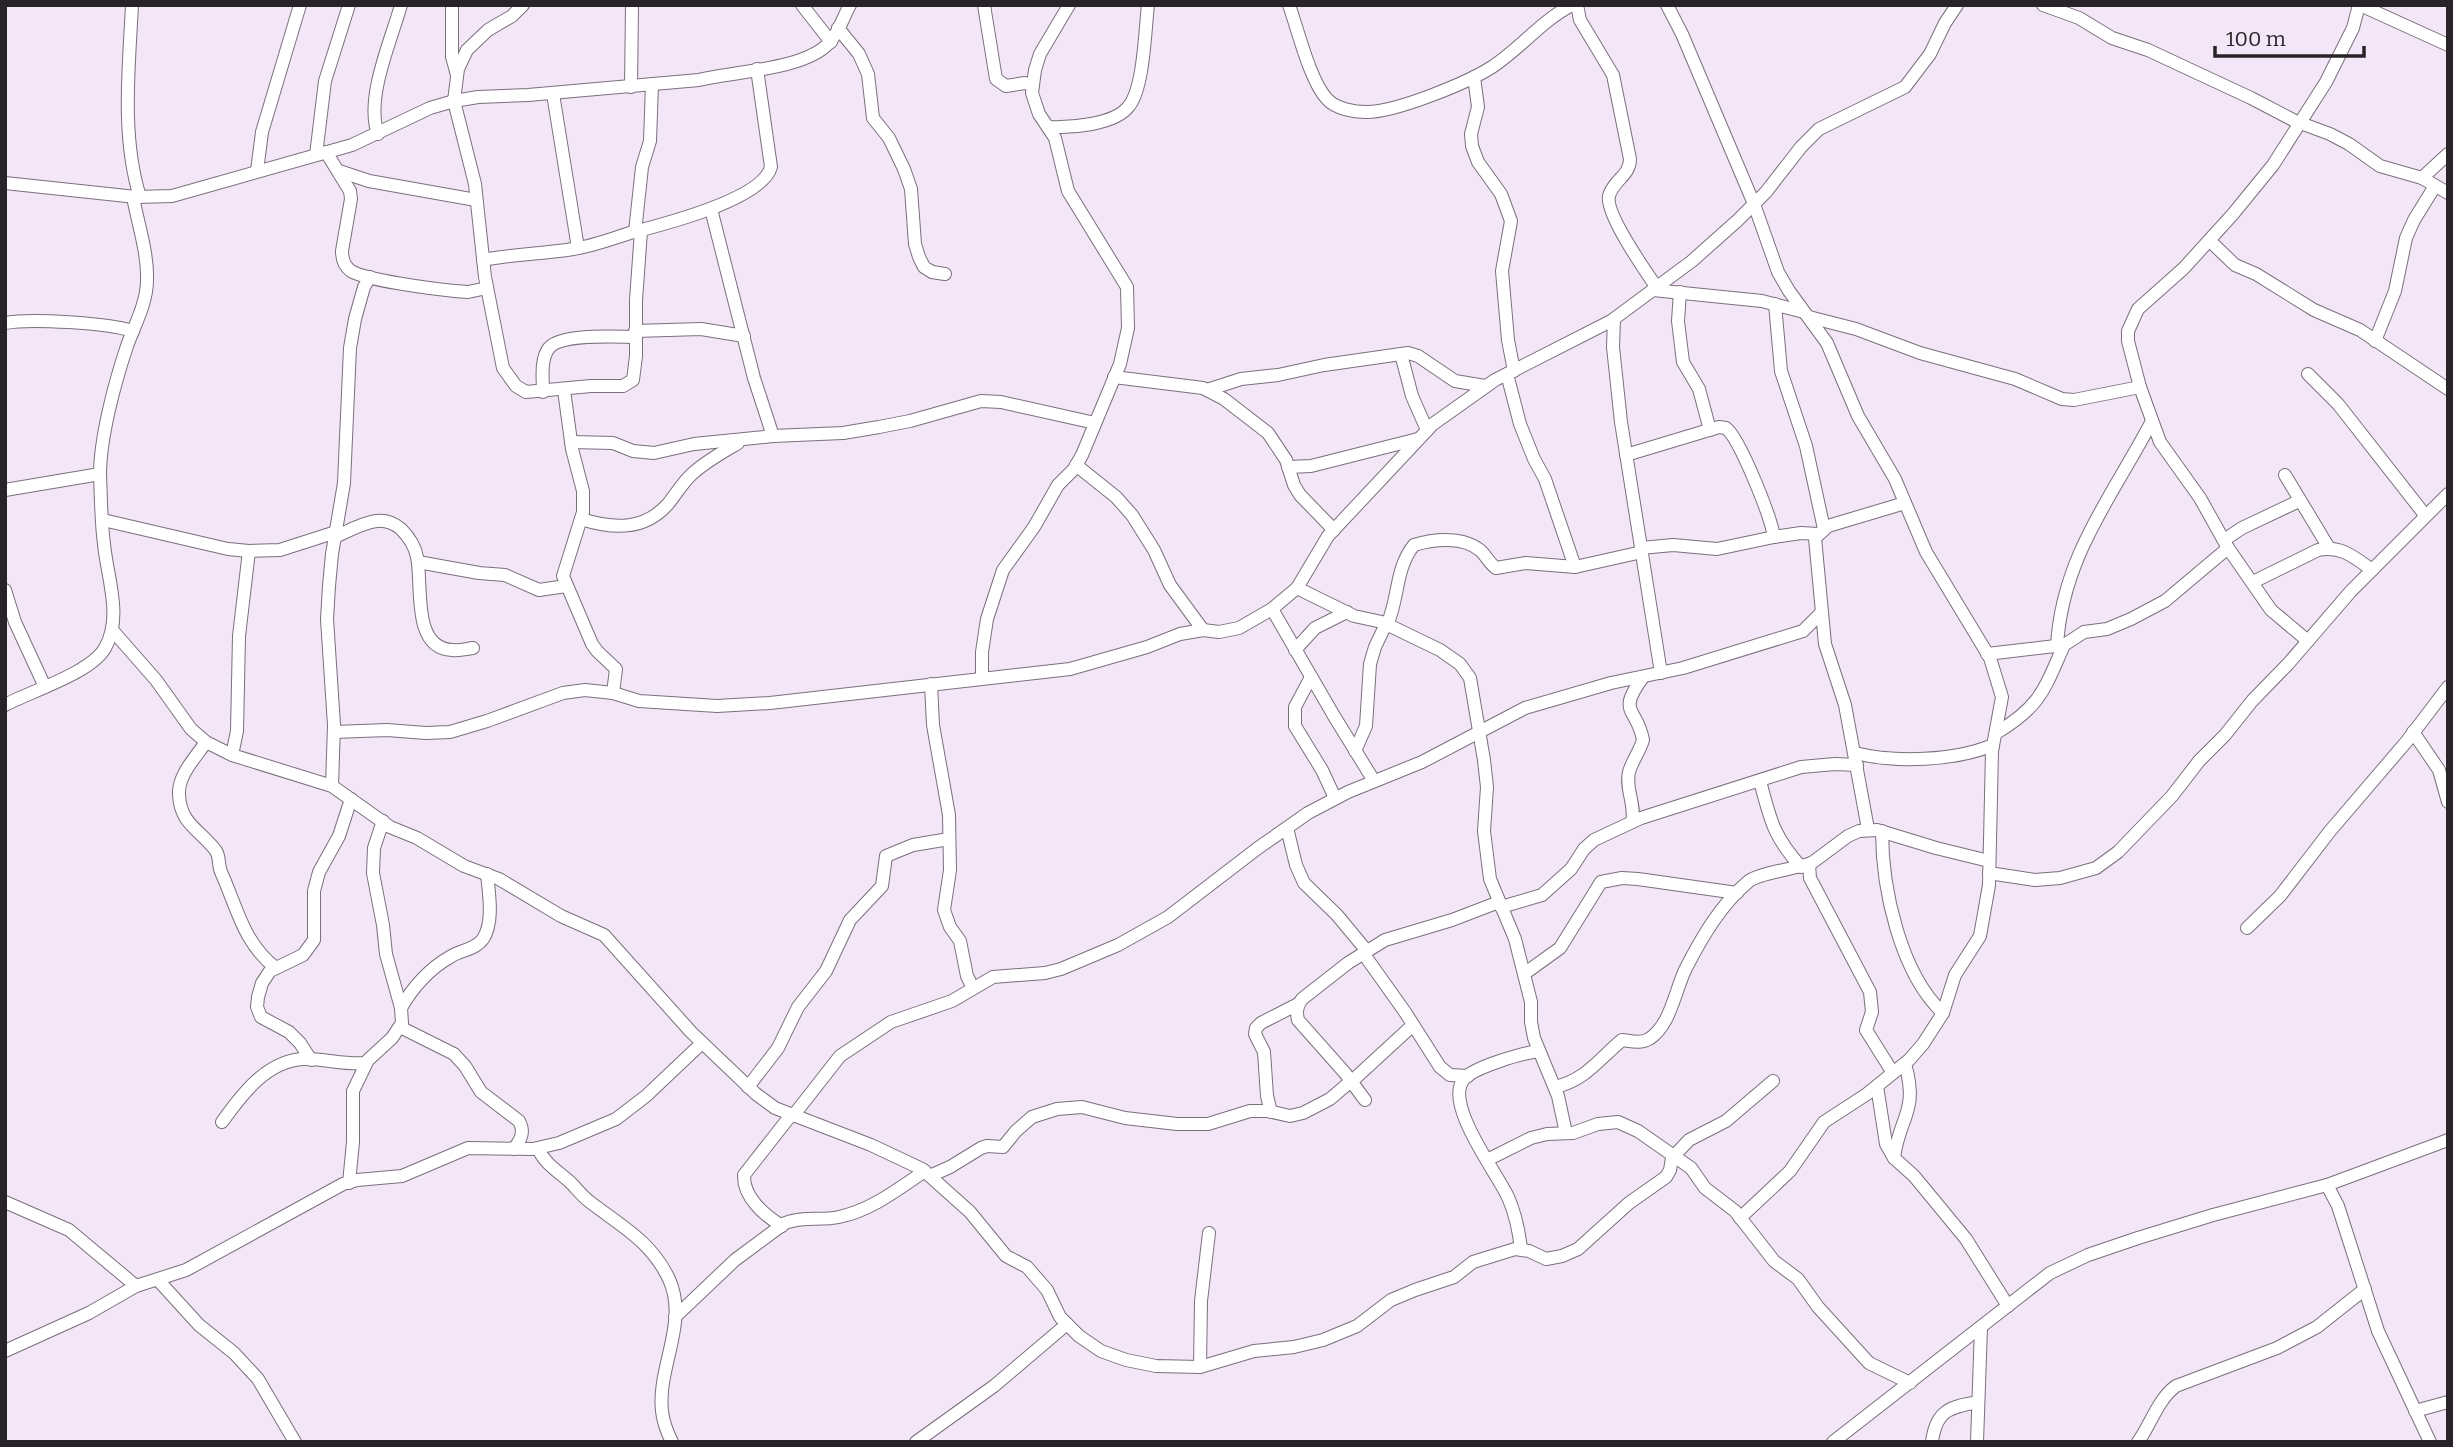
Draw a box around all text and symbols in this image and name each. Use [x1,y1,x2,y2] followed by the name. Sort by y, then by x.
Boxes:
[2215,14,2364,58] scale bar
[2226,26,2286,52] text: 100 m

